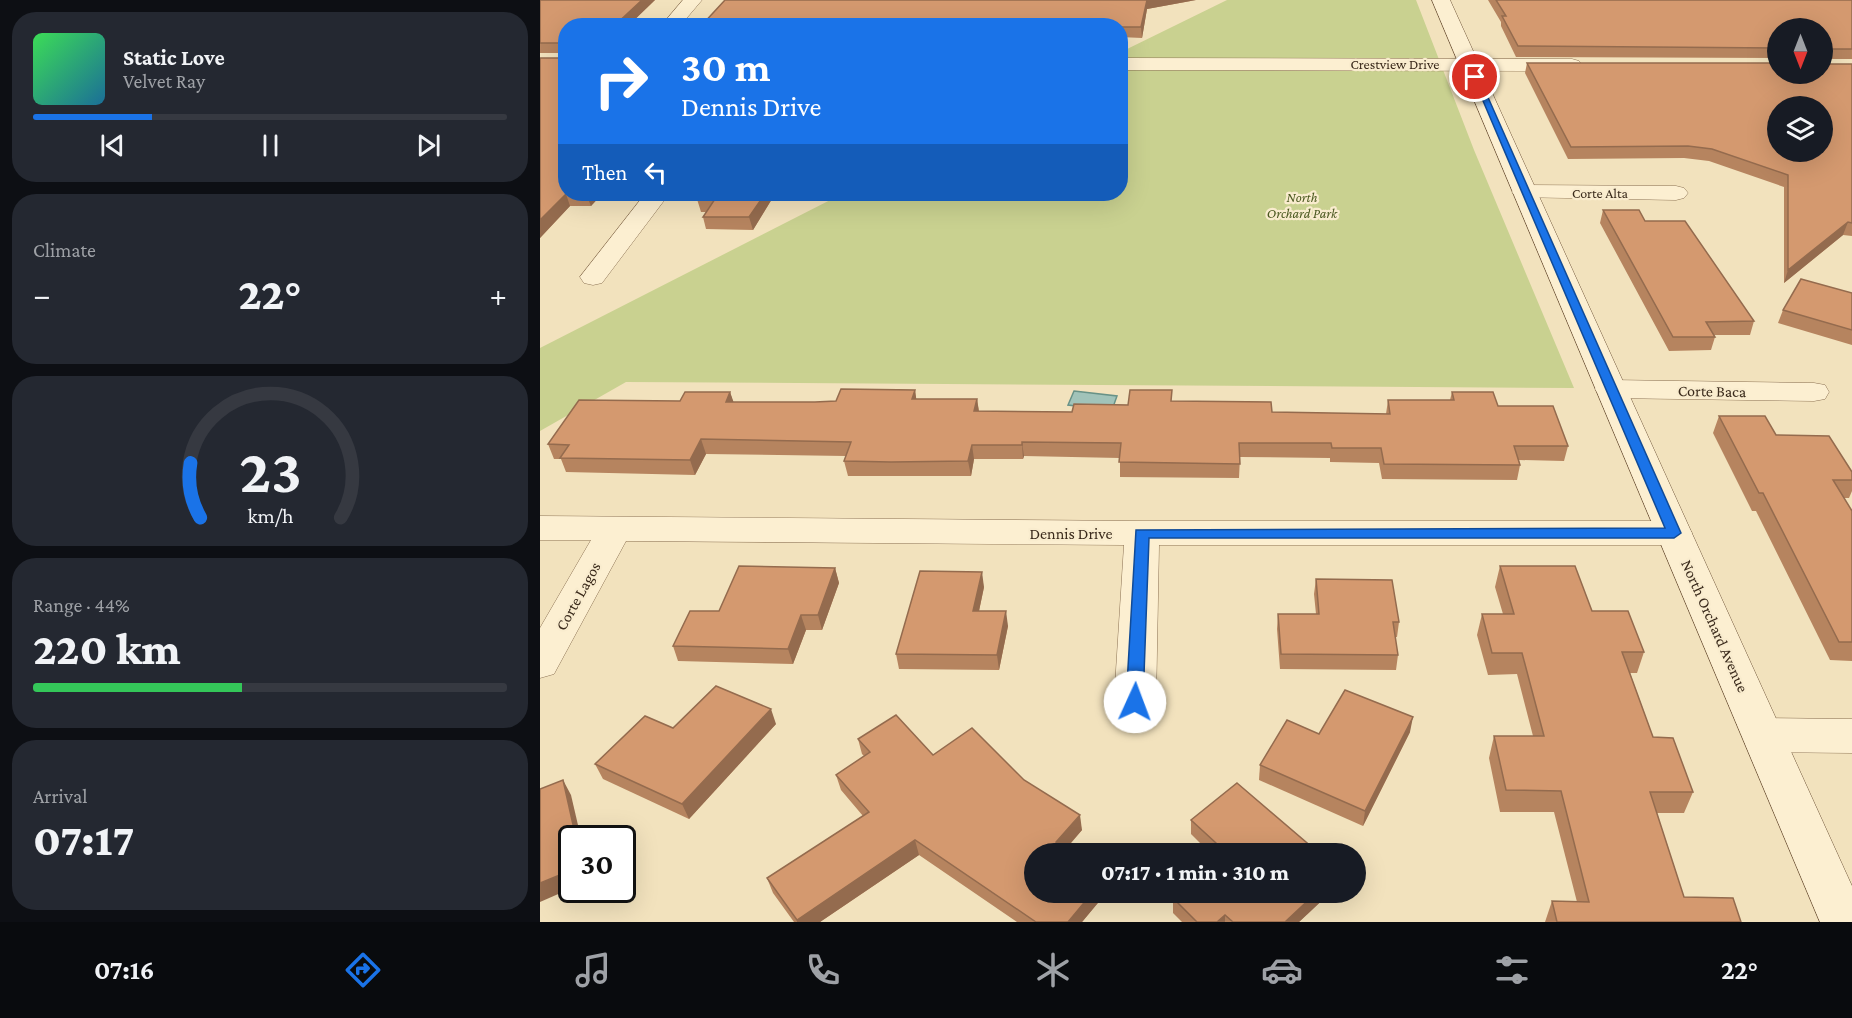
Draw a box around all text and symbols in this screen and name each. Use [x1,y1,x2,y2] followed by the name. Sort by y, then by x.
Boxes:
[1767,18,1833,84] north arrow
[1767,18,1833,162] map controls
[582,42,660,120] icon: right
[681,43,771,90] text: 30 m
[123,45,225,70] text: Static Love
[1449,51,1500,102] pin
[1351,56,1439,72] street label: Crestview Drive
[1458,60,1491,93] icon: arrive
[123,70,205,92] text: Velvet Ray
[681,92,821,122] text: Dennis Drive
[1767,96,1833,162] button: layers
[96,129,129,162] icon: previous
[254,129,287,162] icon: pause
[412,129,445,162] icon: next
[639,156,672,189] icon: left
[582,160,627,185] text: Then
[1572,185,1629,201] street label: Corte Alta
[1267,189,1338,221] park label: North Orchard Park
[33,239,96,261] text: Climate
[238,269,302,319] text: 22°
[33,276,50,313] text: −
[490,276,507,313] text: +
[1678,382,1747,400] street label: Corte Baca
[239,436,301,505] text: 23
[247,504,294,528] text: km/h
[1029,525,1113,542] street label: Dennis Drive
[1678,557,1752,695] street label: North Orchard Avenue
[552,559,605,634] street label: Corte Lagos
[33,594,130,616] text: Range · 44%
[33,624,181,674] text: 220 km
[1103,670,1167,734] position arrow
[33,785,87,807] text: Arrival
[33,815,135,865] text: 07:17
[558,825,636,903] speed limit sign: 30
[1101,860,1289,885] text: 07:17 · 1 min · 310 m
[342,949,384,991] icon: directions
[572,949,614,991] icon: music
[802,949,844,991] icon: phone
[1032,949,1074,991] icon: climate
[1261,949,1303,991] icon: car
[1491,949,1533,991] icon: filters
[94,955,155,985] text: 07:16
[1721,955,1758,985] text: 22°

